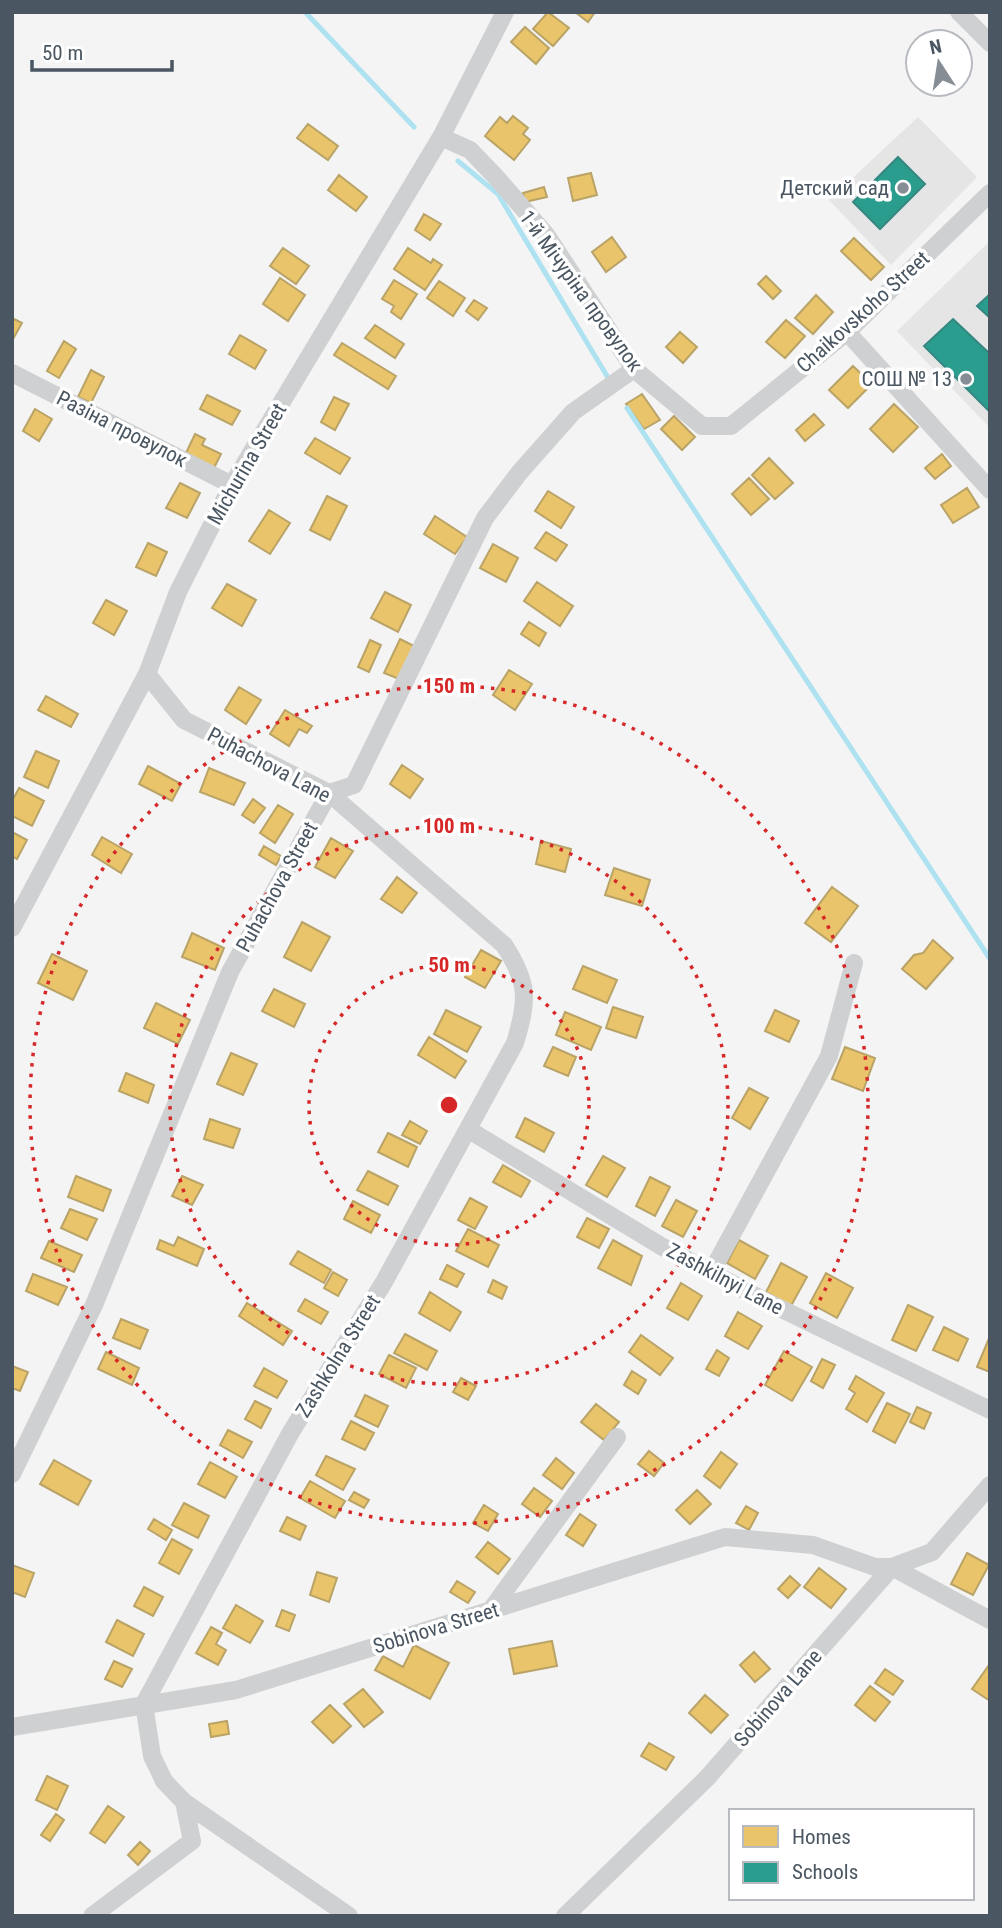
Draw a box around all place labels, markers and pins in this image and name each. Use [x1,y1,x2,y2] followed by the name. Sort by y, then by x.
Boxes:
[780,176,889,200] place label: Детский сад
[895,180,911,196] marker: Детский сад
[861,367,952,391] place label: СОШ № 13
[958,371,974,387] marker: СОШ № 13
[437,1093,461,1117] centre of rings

